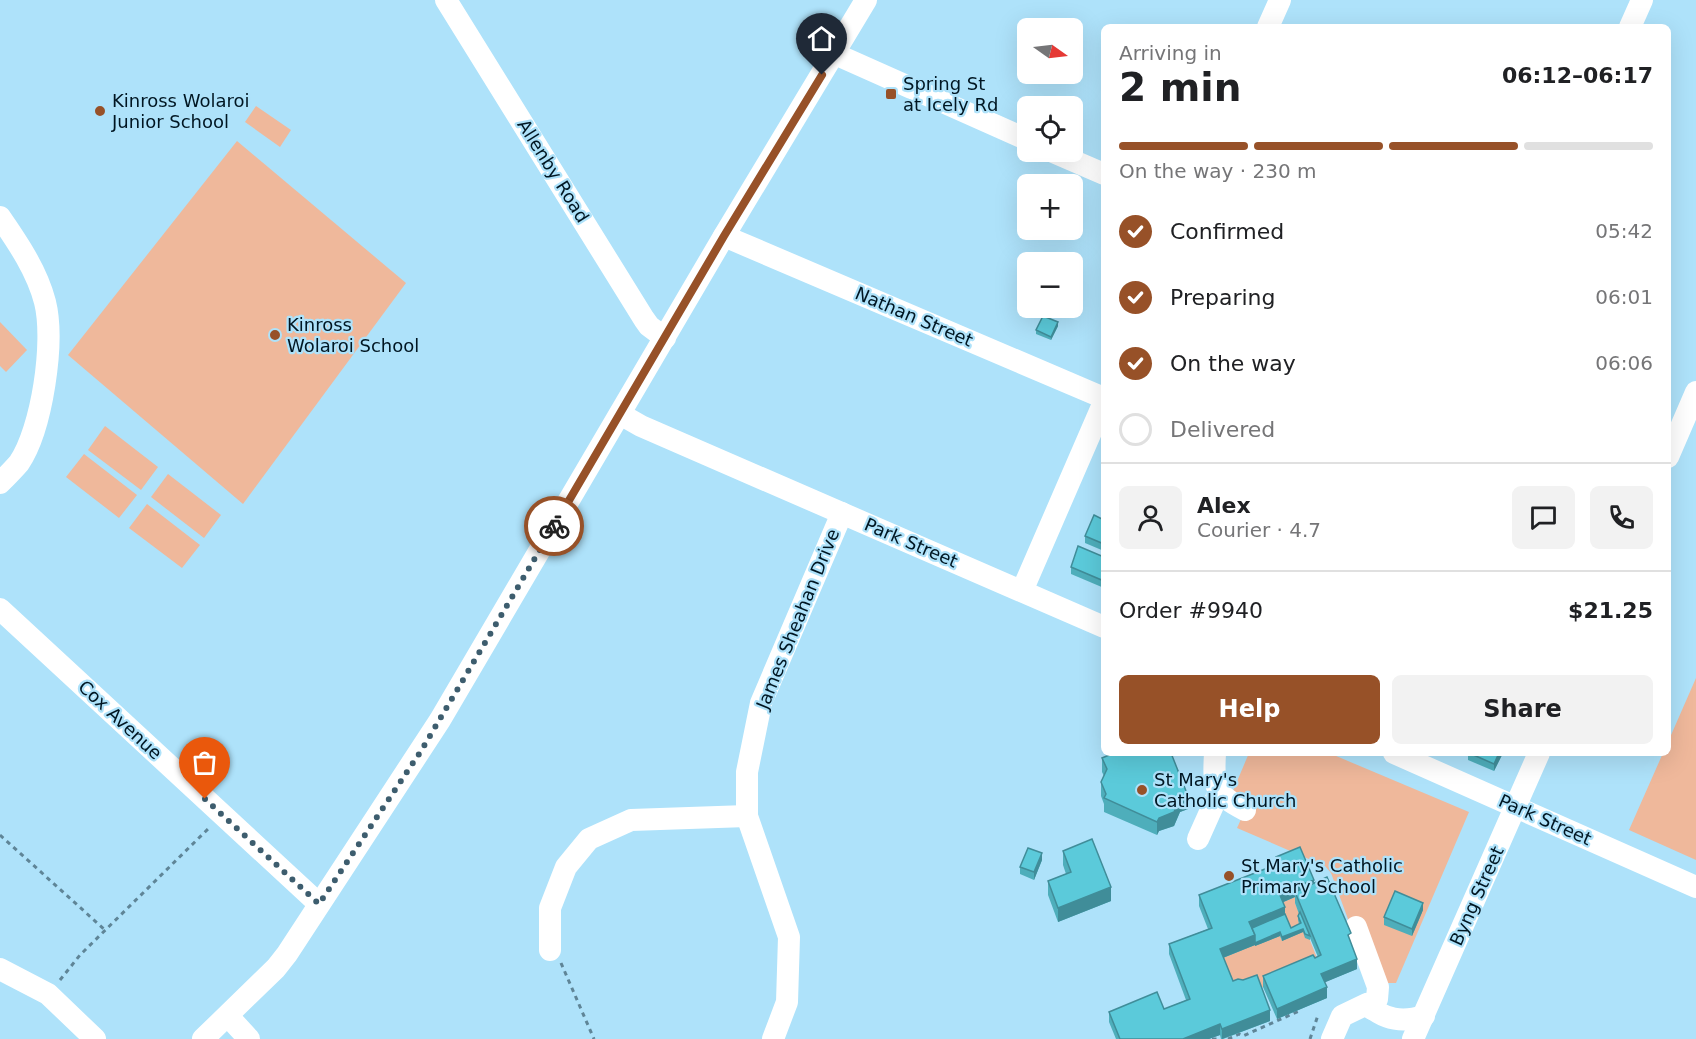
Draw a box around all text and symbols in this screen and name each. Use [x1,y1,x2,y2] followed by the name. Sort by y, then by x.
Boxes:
[796,13,847,75] pin
[1017,18,1083,84] north arrow
[1017,18,1083,318] map controls
[805,22,838,55] icon: home
[1119,41,1222,65] text: Arriving in
[1502,63,1653,88] text: 06:12–06:17
[1119,65,1241,110] text: 2 min
[903,73,998,115] place label: Spring St at Icely Rd
[884,87,898,101] marker: Spring St at Icely Rd
[111,90,250,132] place label: Kinross Wolaroi Junior School
[1017,96,1083,162] button: locate
[93,104,107,118] marker: Kinross Wolaroi Junior School
[513,115,594,226] street label: Allenby Road
[1119,159,1317,183] text: On the way · 230 m
[1017,174,1083,240] button: +
[1119,215,1152,248] icon: check
[1170,219,1284,244] text: Confirmed
[1595,219,1653,243] text: 05:42
[1017,252,1083,318] button: −
[1119,281,1152,314] icon: check
[852,282,976,351] street label: Nathan Street
[1170,285,1276,310] text: Preparing
[1595,285,1653,309] text: 06:01
[287,314,419,356] place label: Kinross Wolaroi School
[268,328,282,342] marker: Kinross Wolaroi School
[1119,347,1152,380] icon: check
[1170,351,1296,376] text: On the way
[1595,351,1653,375] text: 06:06
[1170,417,1275,442] text: Delivered
[1119,486,1182,549] button: person
[1512,486,1575,549] button: chat
[1590,486,1653,549] button: phone
[1197,493,1251,518] text: Alex
[524,496,584,556] courier
[538,510,571,543] icon: bike
[861,513,961,572] street label: Park Street
[1197,518,1321,542] text: Courier · 4.7
[751,526,843,713] street label: James Sheahan Drive
[1119,598,1263,623] text: Order #9940
[1568,598,1653,623] text: $21.25
[1119,675,1380,744] button: Help
[1392,675,1653,744] button: Share
[74,676,166,764] street label: Cox Avenue
[179,737,230,799] pin
[188,746,221,779] icon: bag
[1154,769,1296,811] place label: St Mary's Catholic Church
[1135,783,1149,797] marker: St Mary's Catholic Church
[1496,790,1595,849] street label: Park Street
[1445,843,1508,949] street label: Byng Street
[1241,855,1403,897] place label: St Mary's Catholic Primary School
[1222,869,1236,883] marker: St Mary's Catholic Primary School

